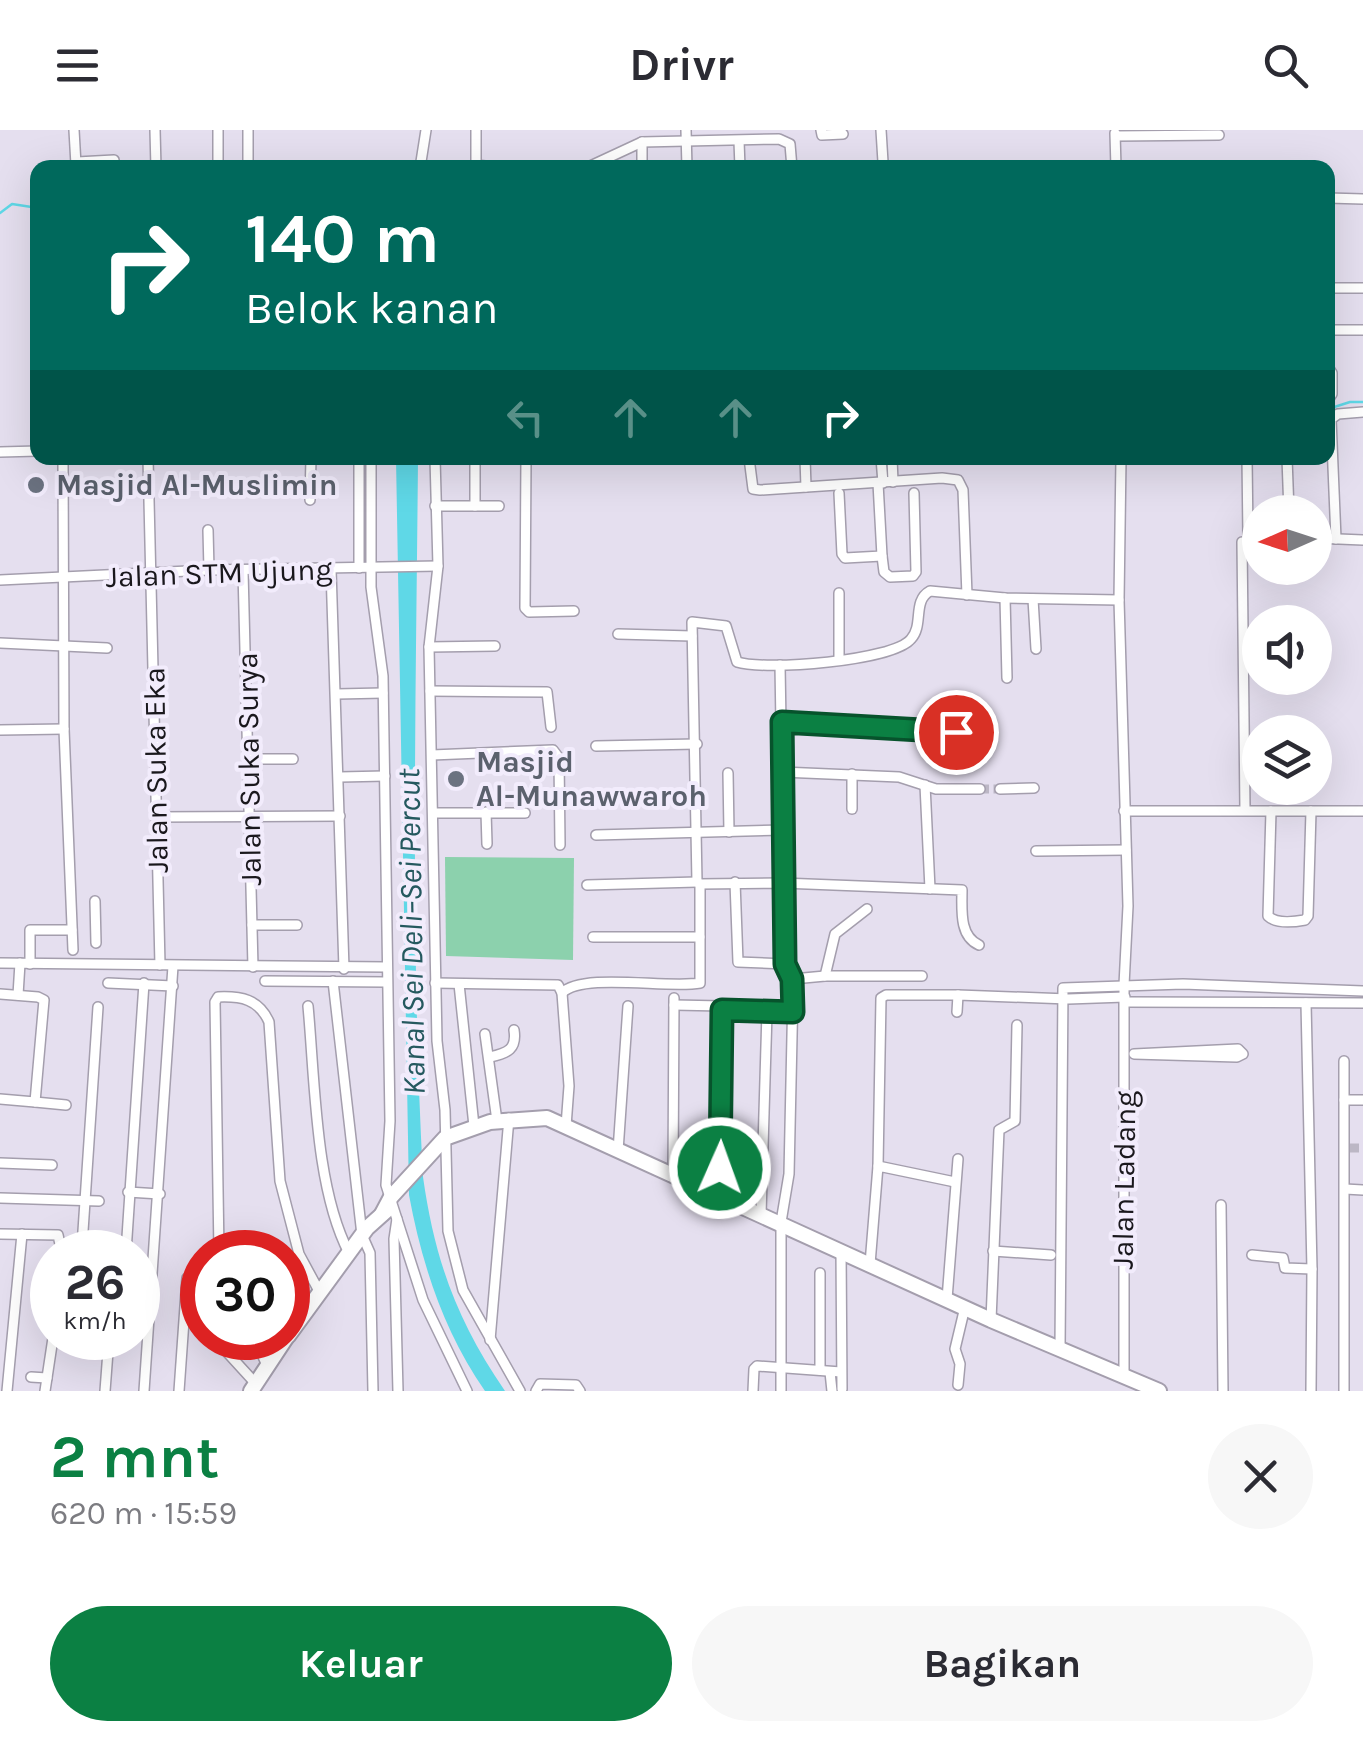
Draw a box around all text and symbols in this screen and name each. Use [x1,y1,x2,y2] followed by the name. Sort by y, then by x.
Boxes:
[50,38,105,93] icon: menu
[1258,38,1313,93] icon: search
[629,39,734,91] text: Drivr
[245,198,440,280] text: 140 m
[80,200,210,330] icon: right
[245,282,499,334] text: Belok kanan
[498,390,553,445] icon: left
[603,390,658,445] icon: ahead
[708,390,763,445] icon: ahead
[813,390,868,445] icon: right
[56,467,337,503] place label: Masjid Al-Muslimin
[25,474,47,496] marker: Masjid Al-Muslimin
[1242,495,1332,585] north arrow
[1242,495,1332,805] map controls
[105,551,333,595] street label: Jalan STM Ujung
[1242,605,1332,695] button: sound
[229,652,269,886] street label: Jalan Suka Surya
[136,667,176,873] street label: Jalan Suka Eka
[914,690,999,775] pin
[929,705,984,760] icon: arrive
[1242,715,1332,805] button: layers
[476,744,707,814] place label: Masjid Al-Munawwaroh
[390,767,433,1096] water label: Kanal Sei Deli–Sei Percut
[445,768,467,790] marker: Masjid Al-Munawwaroh
[1104,1090,1144,1270] street label: Jalan Ladang
[668,1116,772,1220] position arrow
[180,1230,310,1360] speed limit sign: 30
[65,1253,125,1312] text: 26
[63,1306,127,1335] text: km/h
[50,1422,219,1492] text: 2 mnt
[1208,1424,1313,1529] button: close
[50,1495,237,1532] text: 620 m · 15:59
[50,1606,672,1721] button: Keluar
[692,1606,1313,1721] button: Bagikan

